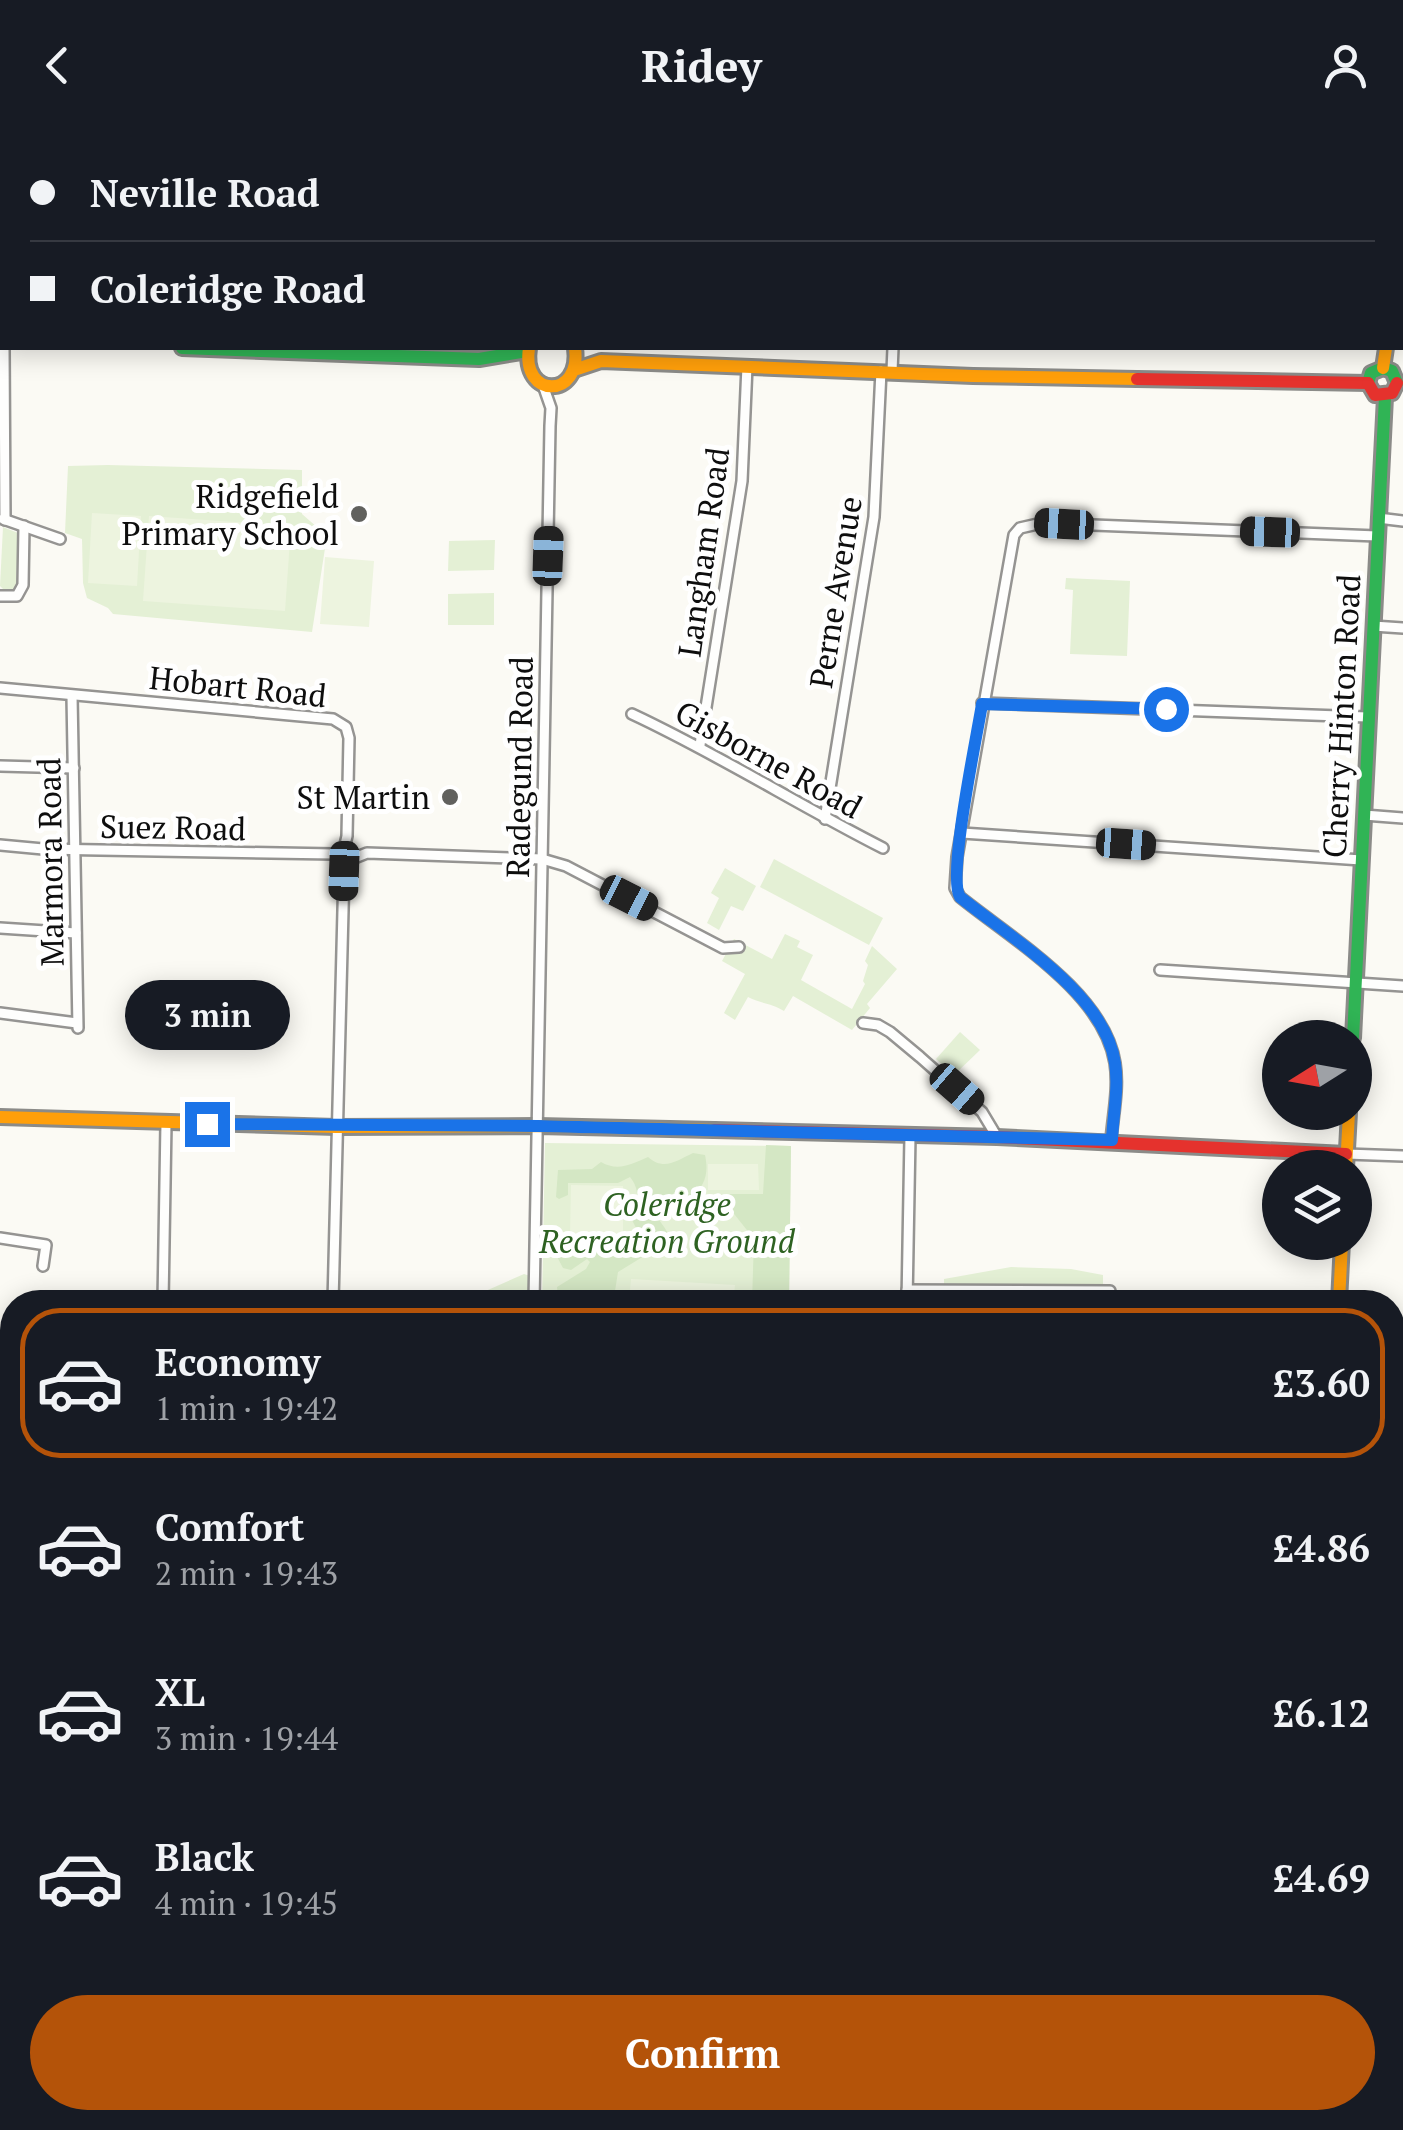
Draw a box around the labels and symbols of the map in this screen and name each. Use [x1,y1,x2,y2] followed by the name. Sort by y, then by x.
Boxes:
[668,444,739,660] street label: Langham Road
[122,475,339,554] place label: Ridgefield Primary School
[799,493,871,691] street label: Perne Avenue
[348,503,370,525] marker: Ridgefield Primary School
[1033,507,1095,541] car
[1239,516,1301,548] car
[532,525,564,587] car
[1313,573,1369,859] street label: Cherry Hinton Road
[147,656,329,716] street label: Hobart Road
[496,656,542,878] street label: Radegund Road
[1144,687,1189,732] route start
[668,690,870,828] street label: Gisborne Road
[27,757,73,967] street label: Marmora Road
[296,776,430,818] place label: St Martin
[439,786,461,808] marker: St Martin
[100,805,247,849] street label: Suez Road
[1095,827,1157,861] car
[328,840,360,902] car
[595,871,663,925] car
[124,979,290,1049] callout: 3 min
[1262,1020,1372,1130] north arrow
[925,1058,989,1120] car
[185,1102,230,1147] route end
[538,1183,796,1262] park label: Coleridge Recreation Ground

